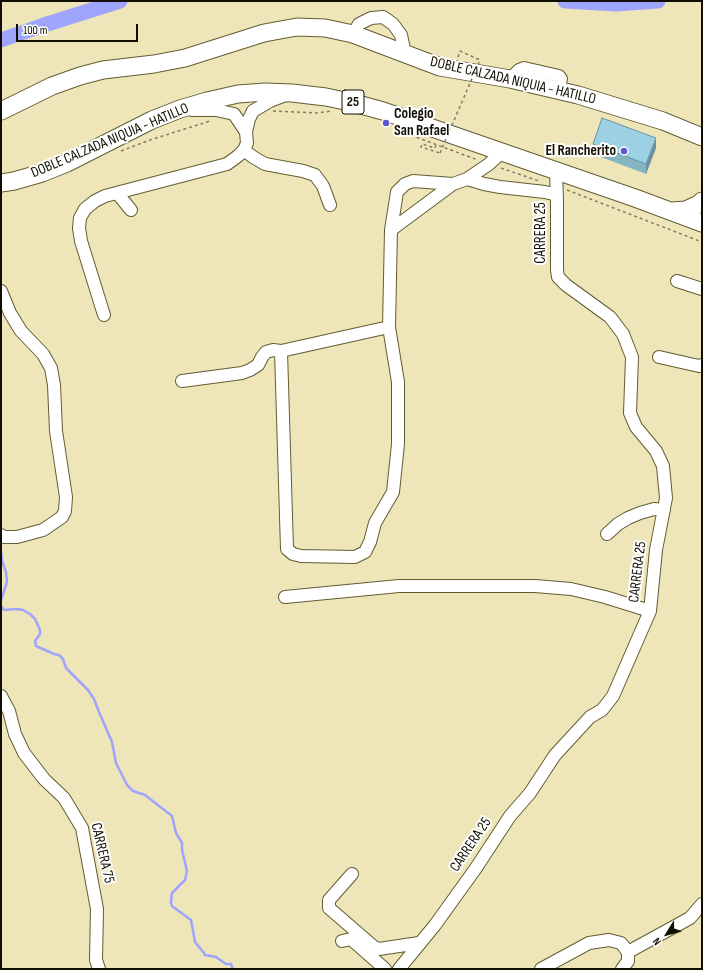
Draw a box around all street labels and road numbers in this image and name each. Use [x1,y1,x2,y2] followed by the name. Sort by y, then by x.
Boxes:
[428,53,598,109] street label: DOBLE CALZADA NIQUIA - HATILLO
[342,90,364,114] road number: 25
[28,100,192,182] street label: DOBLE CALZADA NIQUIA - HATILLO
[532,202,550,264] street label: CARRERA 25
[625,540,651,604] street label: CARRERA 25
[446,814,496,876] street label: CARRERA 25
[86,821,118,885] street label: CARRERA 75

